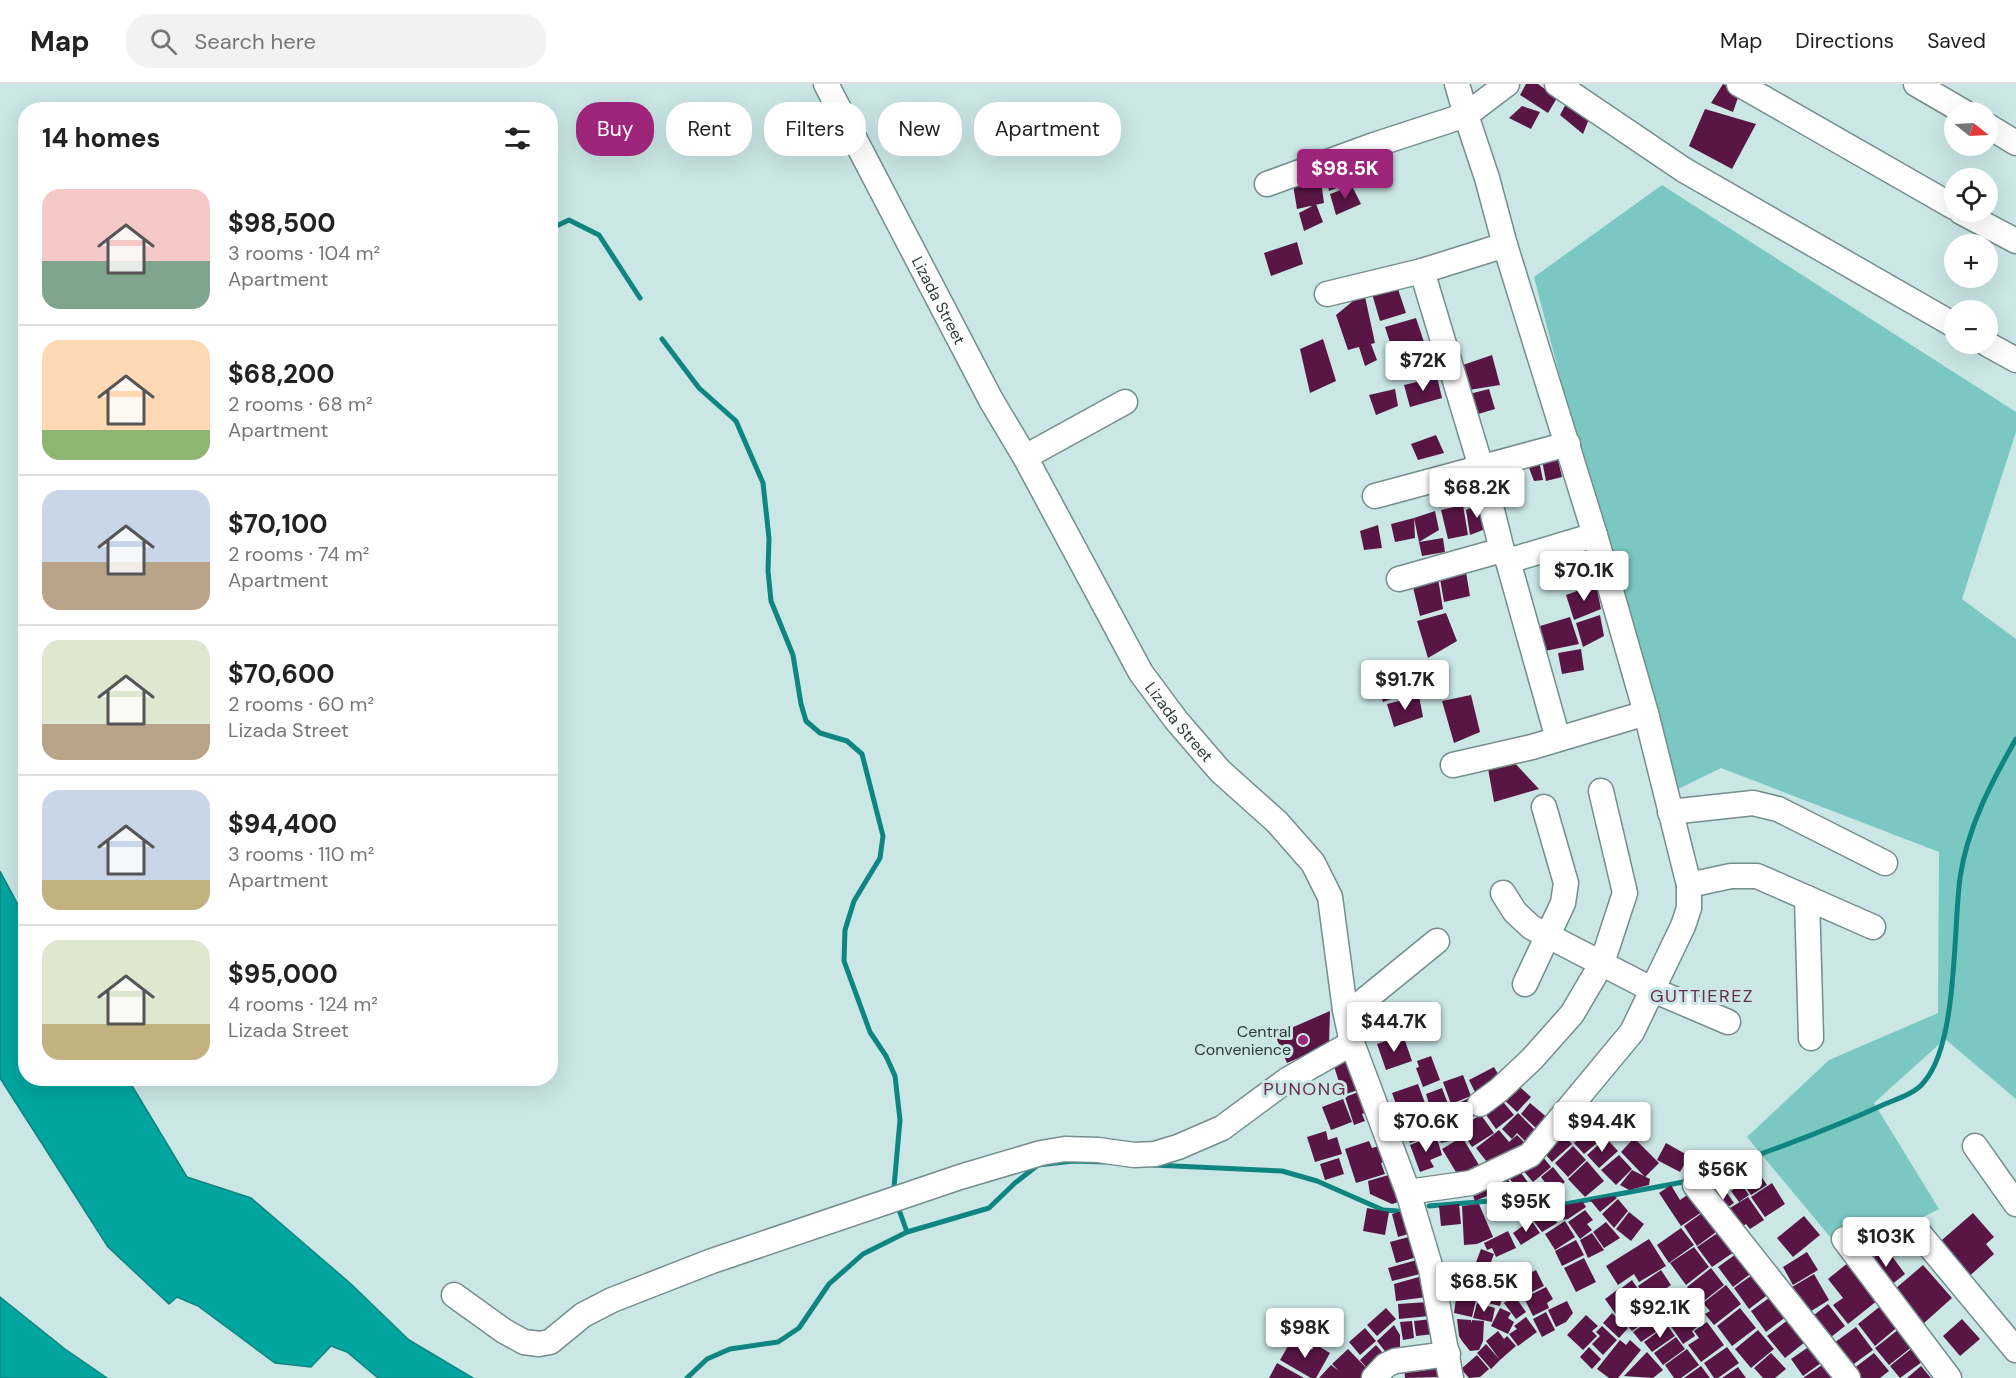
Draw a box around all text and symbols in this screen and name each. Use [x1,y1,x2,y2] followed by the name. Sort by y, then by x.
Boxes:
[126,14,546,68] search box
[30,23,90,60] text: Map
[147,25,180,58] icon: search
[195,27,316,56] text: Search here
[1720,27,1762,55] text: Map
[1795,27,1894,55] text: Directions
[1927,27,1986,55] text: Saved
[576,102,654,156] chip: Buy
[666,102,752,156] chip: Rent
[764,102,866,156] chip: Filters
[878,102,962,156] chip: New
[974,102,1121,156] chip: Apartment
[1944,102,1998,156] north arrow
[1944,102,1998,354] map controls
[42,121,160,155] text: 14 homes
[501,122,534,155] icon: filters
[1296,149,1394,200] pin: $98.5K
[1311,155,1379,181] text: $98.5K
[1944,168,1998,222] button: locate
[228,206,336,240] text: $98,500
[90,213,162,285] icon: home
[1944,234,1998,288] button: +
[228,240,380,266] text: 3 rooms · 104 m²
[907,253,970,348] street label: Lizada Street
[228,266,328,292] text: Apartment
[1944,300,1998,354] button: −
[1387,341,1459,392] pin: $72K
[1399,347,1447,373] text: $72K
[228,357,335,391] text: $68,200
[90,364,162,436] icon: home
[228,391,373,417] text: 2 rooms · 68 m²
[228,417,328,443] text: Apartment
[1428,468,1526,519] pin: $68.2K
[1443,474,1511,500] text: $68.2K
[228,507,328,541] text: $70,100
[90,514,162,586] icon: home
[228,541,369,567] text: 2 rooms · 74 m²
[1535,551,1633,602] pin: $70.1K
[1554,557,1614,583] text: $70.1K
[228,567,328,593] text: Apartment
[228,657,335,691] text: $70,600
[1356,660,1454,711] pin: $91.7K
[90,664,162,736] icon: home
[1375,666,1435,692] text: $91.7K
[1140,678,1217,766] street label: Lizada Street
[228,691,374,717] text: 2 rooms · 60 m²
[228,717,349,743] text: Lizada Street
[228,807,337,841] text: $94,400
[90,814,162,886] icon: home
[228,841,374,867] text: 3 rooms · 110 m²
[228,867,328,893] text: Apartment
[228,957,338,991] text: $95,000
[90,964,162,1036] icon: home
[1650,984,1754,1008] district label: GUTTIEREZ
[228,991,378,1017] text: 4 rooms · 124 m²
[1345,1002,1443,1053] pin: $44.7K
[1361,1008,1427,1034] text: $44.7K
[228,1017,349,1043] text: Lizada Street
[1194,1021,1291,1060] place label: Central Convenience
[1296,1033,1310,1047] marker: Central Convenience
[1263,1077,1347,1101] district label: PUNONG
[1377,1102,1475,1153] pin: $70.6K
[1553,1102,1651,1153] pin: $94.4K
[1393,1108,1459,1134] text: $70.6K
[1568,1108,1636,1134] text: $94.4K
[1687,1150,1759,1201] pin: $56K
[1698,1156,1748,1182] text: $56K
[1490,1182,1562,1233] pin: $95K
[1501,1188,1551,1214] text: $95K
[1844,1217,1928,1268] pin: $103K
[1857,1223,1915,1249] text: $103K
[1435,1262,1533,1313] pin: $68.5K
[1450,1268,1518,1294] text: $68.5K
[1611,1288,1709,1339] pin: $92.1K
[1630,1294,1690,1320] text: $92.1K
[1269,1308,1341,1359] pin: $98K
[1280,1314,1330,1340] text: $98K

